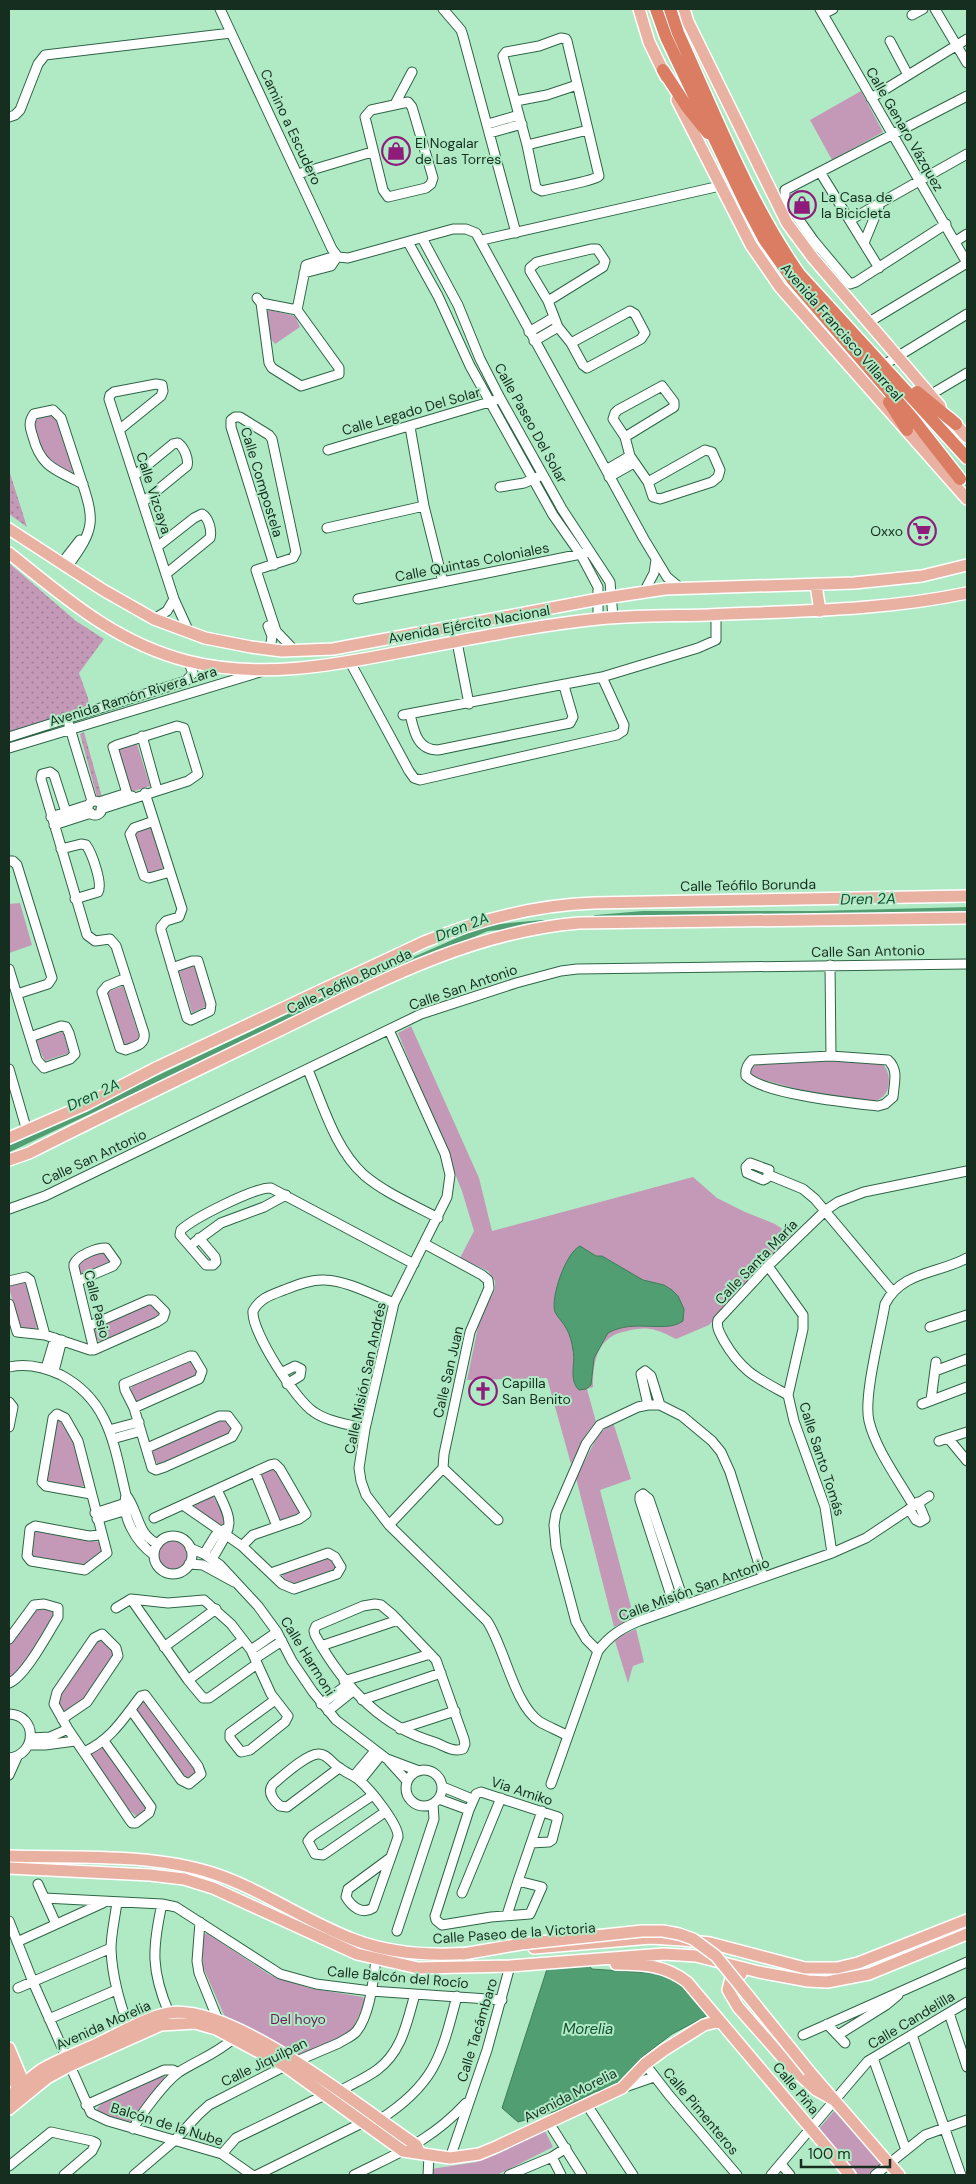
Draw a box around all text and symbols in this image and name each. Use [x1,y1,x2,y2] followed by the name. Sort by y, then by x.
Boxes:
[862,64,948,194] street label: Calle Genaro Vázquez
[256,66,326,188] street label: Camino a Escudero
[415,134,501,168] place label: El Nogalar de Las Torres
[381,136,411,166] shop icon: El Nogalar de Las Torres
[821,188,893,222] place label: La Casa de la Bicicleta
[787,190,817,220] shop icon: La Casa de la Bicicleta
[777,259,907,405] street label: Avenida Francisco Villarreal
[490,360,572,486] street label: Calle Paseo Del Solar
[340,383,482,439] street label: Calle Legado Del Solar
[237,425,287,539] street label: Calle Compostela
[132,450,176,536] street label: Calle Vizcaya
[907,516,937,546] supermarket icon: Oxxo
[870,522,903,540] place label: Oxxo
[393,538,551,586] street label: Calle Quintas Coloniales
[387,601,551,647] street label: Avenida Ejército Nacional
[47,662,219,730] street label: Avenida Ramón Rivera Lara
[680,875,816,895] street label: Calle Teófilo Borunda
[840,889,896,909] water label: Dren 2A
[432,908,492,946] water label: Dren 2A
[811,941,925,961] street label: Calle San Antonio
[284,944,414,1018] street label: Calle Teófilo Borunda
[406,960,520,1014] street label: Calle San Antonio
[63,1074,123,1116] water label: Dren 2A
[39,1125,149,1189] street label: Calle San Antonio
[711,1216,801,1308] street label: Calle Santa María
[80,1268,114,1340] street label: Calle Pasio
[340,1300,390,1456] street label: Calle Misión San Andrés
[429,1324,467,1420] street label: Calle San Juan
[502,1374,571,1408] place label: Capilla San Benito
[468,1376,498,1406] church icon: Capilla San Benito
[795,1400,849,1518] street label: Calle Santo Tomás
[616,1553,772,1625] street label: Calle Misión San Antonio
[277,1613,339,1699] street label: Calle Harmoni
[489,1773,555,1809] street label: Via Amiko
[432,1918,596,1948] street label: Calle Paseo de la Victoria
[326,1962,470,1992] street label: Calle Balcón del Rocío
[453,1976,501,2084] street label: Calle Tacámbaro
[864,1987,958,2053] street label: Calle Candelilla
[53,1996,153,2054] street label: Avenida Morelia
[270,2010,326,2028] park label: Del hoyo
[563,2019,613,2039] water label: Morelia
[218,2033,310,2091] street label: Calle Jiquilpan
[769,2058,823,2118] street label: Calle Piña
[659,2063,743,2159] street label: Calle Pimenteros
[520,2064,620,2126] street label: Avenida Morelia
[109,2098,225,2150] street label: Balcón de la Nube
[801,2136,890,2168] scale bar
[808,2144,851,2164] text: 100 m

